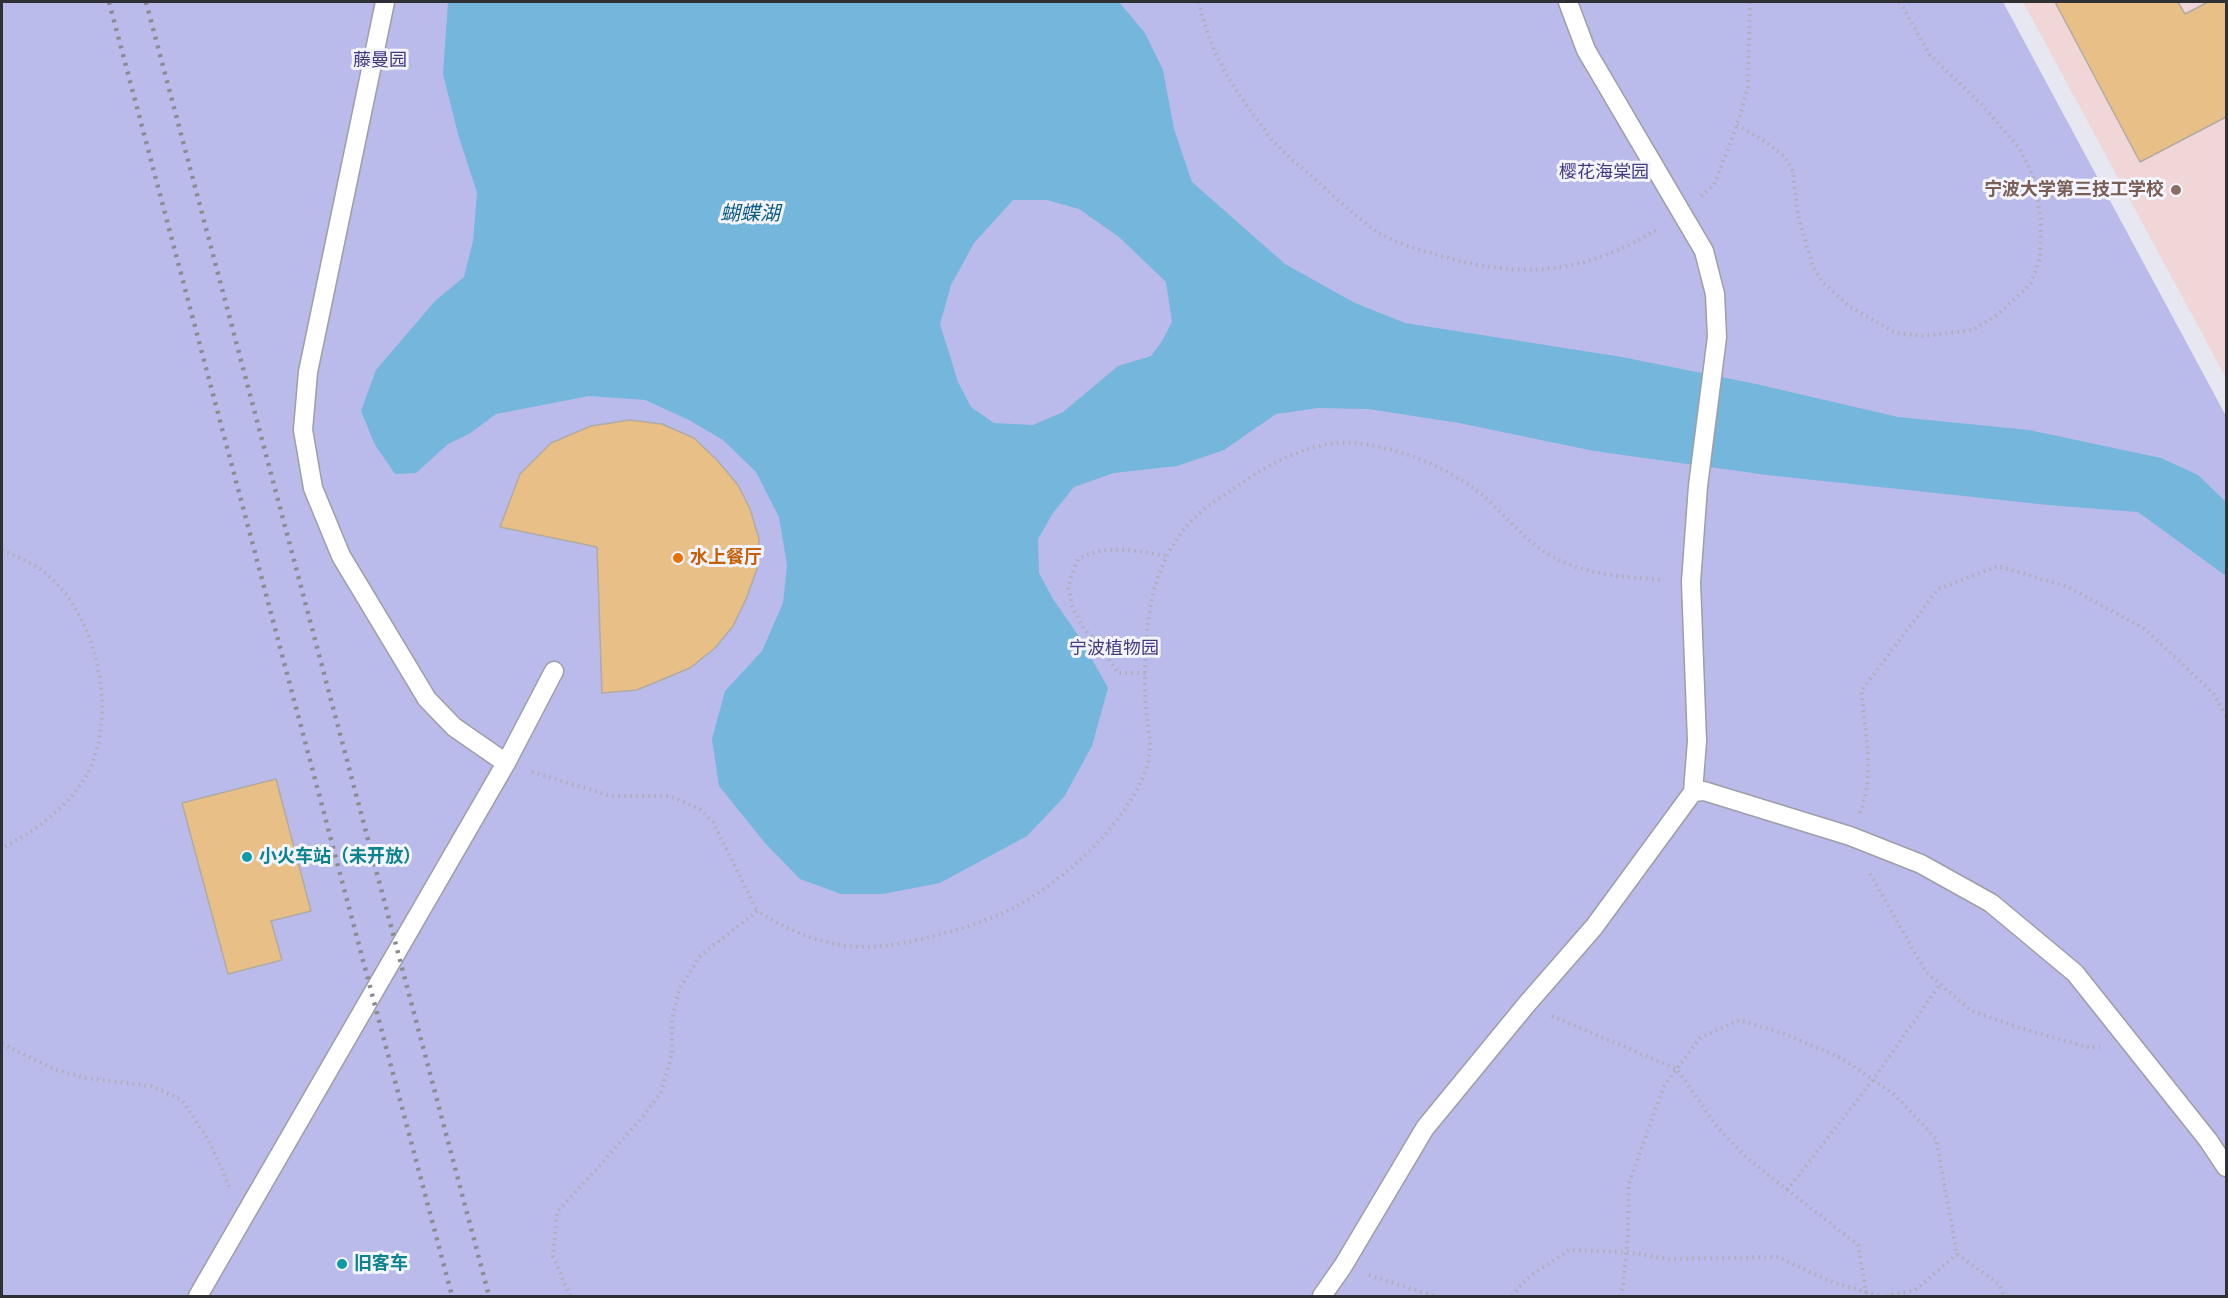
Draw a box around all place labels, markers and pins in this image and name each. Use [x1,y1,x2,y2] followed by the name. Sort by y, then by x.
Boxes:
[1984,179,2164,201] place label: 宁波大学第三技工学校
[2169,183,2183,197] marker: 宁波大学第三技工学校
[690,547,762,569] place label: 水上餐厅
[671,551,685,565] marker: 水上餐厅
[259,846,421,868] place label: 小火车站（未开放）
[240,850,254,864] marker: 小火车站（未开放）
[354,1253,408,1275] place label: 旧客车
[335,1257,349,1271] marker: 旧客车

